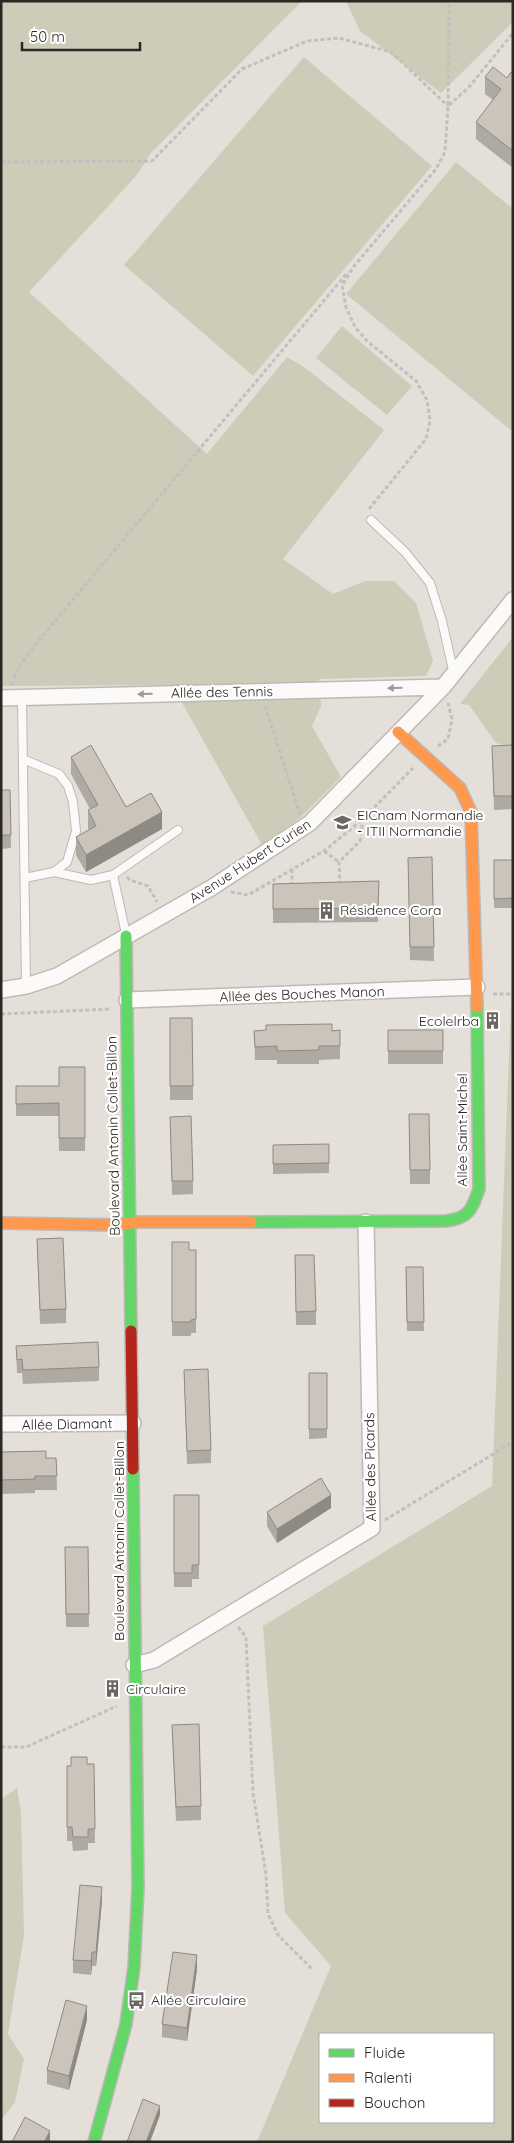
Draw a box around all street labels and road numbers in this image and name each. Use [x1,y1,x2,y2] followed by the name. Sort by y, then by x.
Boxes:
[171,682,273,702] street label: Allée des Tennis
[186,815,314,907] street label: Avenue Hubert Curien
[219,982,385,1006] street label: Allée des Bouches Manon
[102,1036,124,1236] street label: Boulevard Antonin Collet-Billon
[453,1073,471,1187] street label: Allée Saint-Michel
[360,1412,380,1522] street label: Allée des Picards
[22,1414,113,1434] street label: Allée Diamant
[110,1441,128,1641] street label: Boulevard Antonin Collet-Billon

